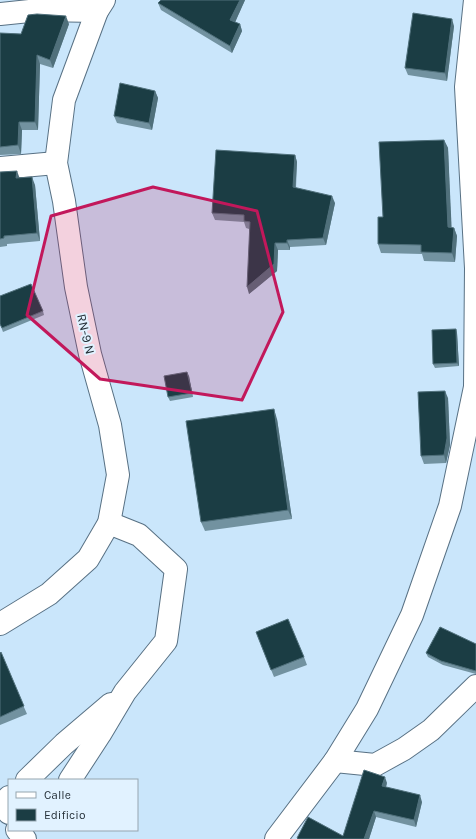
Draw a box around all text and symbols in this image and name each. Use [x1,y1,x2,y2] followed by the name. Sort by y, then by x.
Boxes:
[74,312,98,356] street label: RN-9 N
[8,779,138,831] legend
[44,788,71,802] text: Calle
[44,808,85,822] text: Edificio

